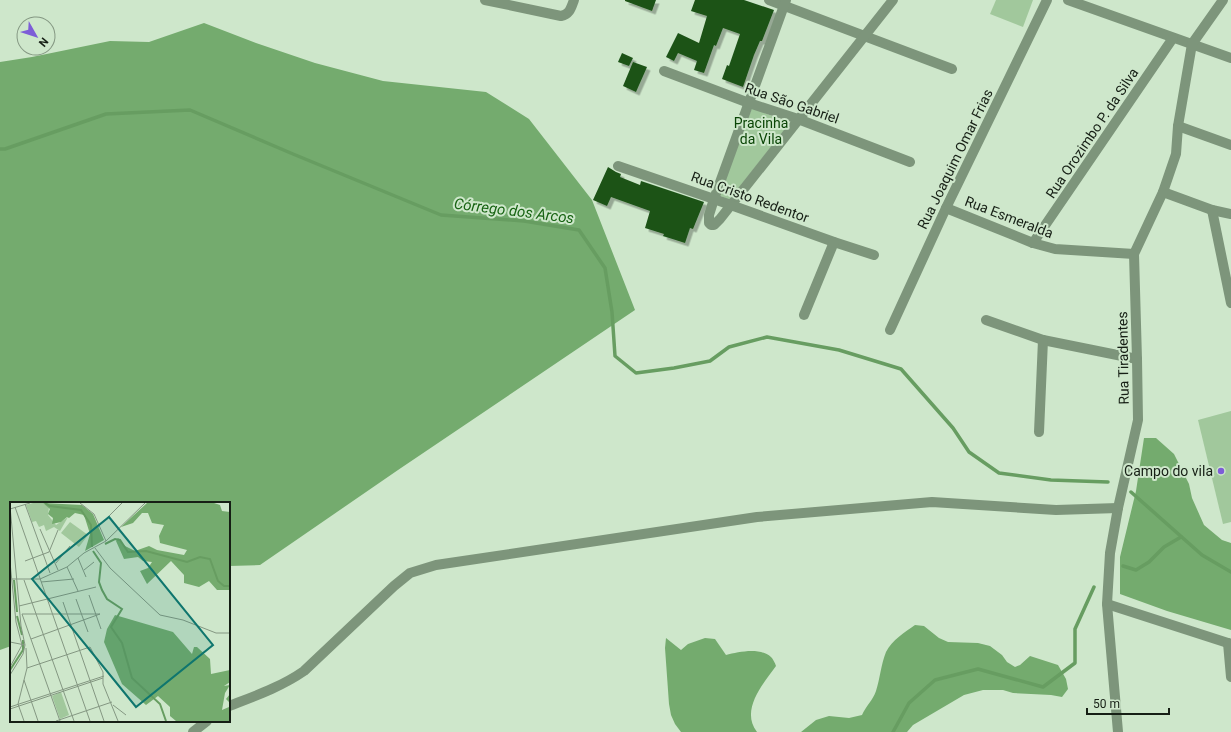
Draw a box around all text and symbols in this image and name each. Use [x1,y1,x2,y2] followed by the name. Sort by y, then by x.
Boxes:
[16,16,56,56] north arrow
[36,35,51,49] text: N
[1042,65,1142,201] street label: Rua Orozimbo P. da Silva
[743,79,841,127] street label: Rua São Gabriel
[914,86,996,232] street label: Rua Joaquim Omar Frias
[734,115,788,147] park label: Pracinha da Vila
[689,168,811,226] street label: Rua Cristo Redentor
[963,193,1055,241] street label: Rua Esmeralda
[453,195,575,227] water label: Córrego dos Arcos
[1114,311,1132,405] street label: Rua Tiradentes
[1124,463,1213,479] place label: Campo do vila
[1216,466,1226,476] marker: Campo do vila
[10,502,230,722] inset map
[1087,690,1169,716] scale bar
[1093,697,1120,711] text: 50 m

